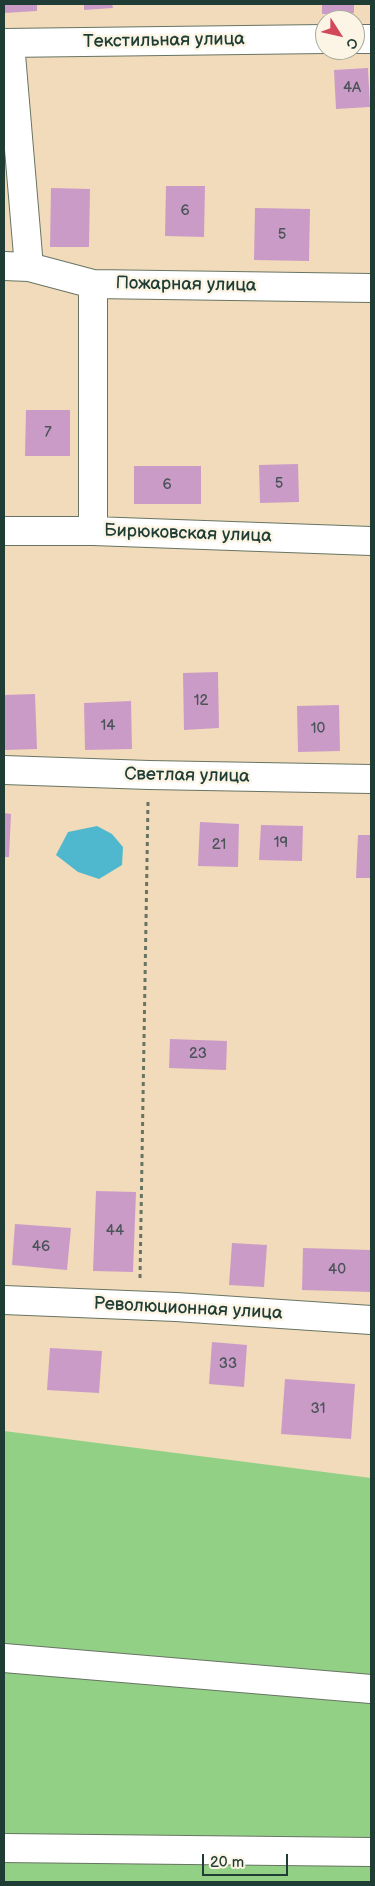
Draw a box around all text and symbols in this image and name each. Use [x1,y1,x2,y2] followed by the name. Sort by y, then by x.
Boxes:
[315,10,365,60] north arrow
[83,29,245,53] street label: Текстильная улица
[342,34,362,52] text: С
[343,79,361,97] house number: 4А
[180,202,190,220] house number: 6
[278,226,286,244] house number: 5
[115,273,257,297] street label: Пожарная улица
[44,424,52,442] house number: 7
[275,475,283,493] house number: 5
[162,476,172,494] house number: 6
[104,520,272,548] street label: Бирюковская улица
[194,692,208,710] house number: 12
[101,717,115,735] house number: 14
[311,720,325,738] house number: 10
[124,764,250,788] street label: Светлая улица
[274,834,288,852] house number: 19
[212,836,226,854] house number: 21
[189,1045,207,1063] house number: 23
[106,1222,124,1240] house number: 44
[32,1238,50,1256] house number: 46
[328,1261,346,1279] house number: 40
[93,1293,283,1325] street label: Революционная улица
[219,1355,237,1373] house number: 33
[310,1400,326,1418] house number: 31
[205,1844,291,1876] scale bar
[210,1853,244,1872] text: 20 m

